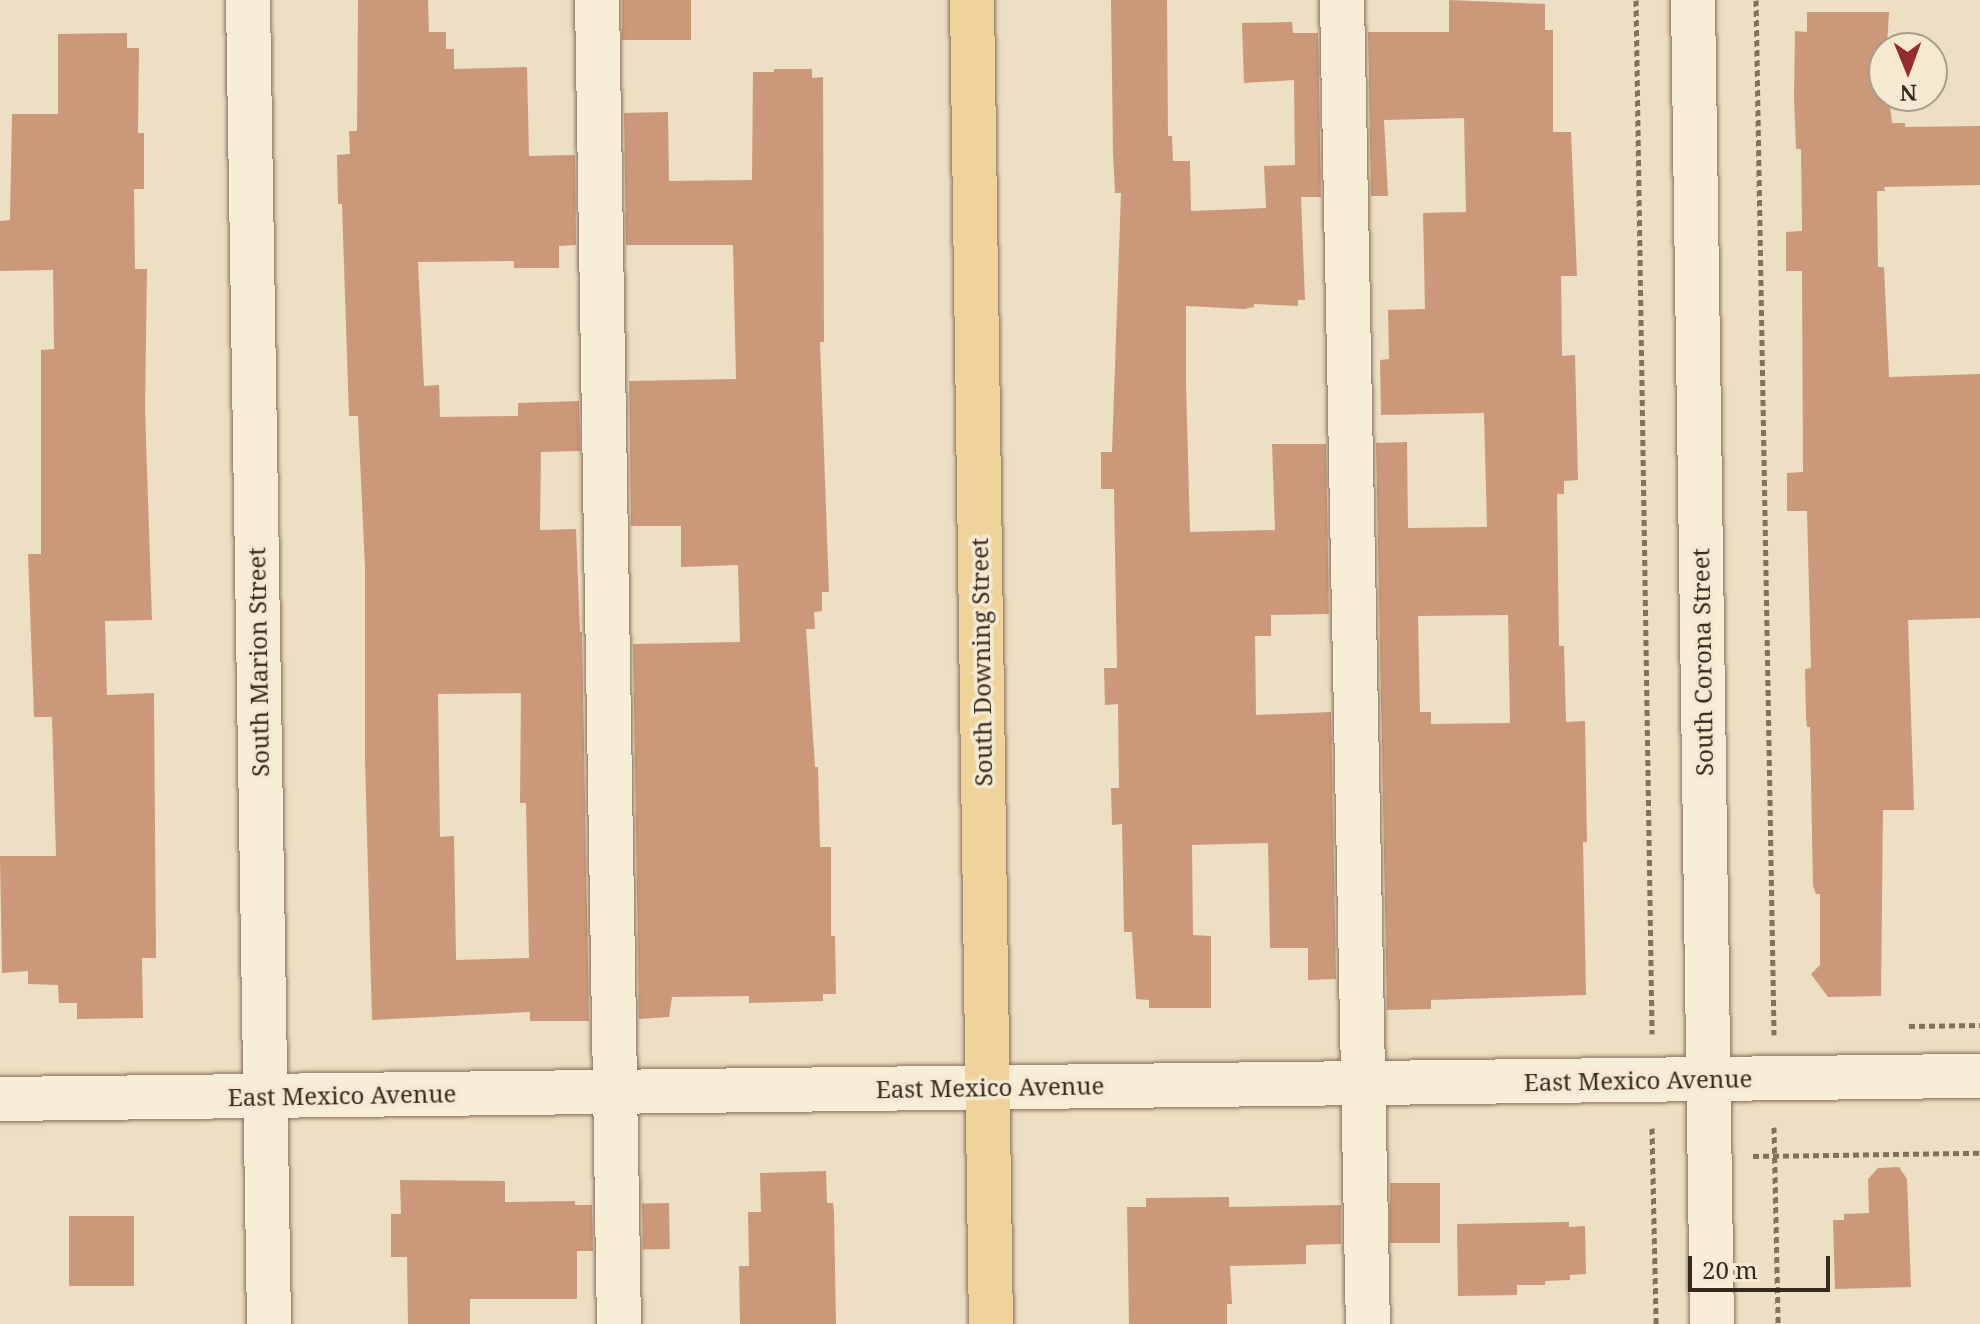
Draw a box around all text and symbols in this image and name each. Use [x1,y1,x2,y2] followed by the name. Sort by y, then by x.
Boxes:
[1868,32,1948,112] north arrow
[1899,79,1917,109] text: N
[964,537,998,787] street label: South Downing Street
[242,547,274,777] street label: South Marion Street
[1686,548,1718,776] street label: South Corona Street
[1523,1064,1753,1096] street label: East Mexico Avenue
[875,1071,1105,1103] street label: East Mexico Avenue
[227,1079,457,1111] street label: East Mexico Avenue
[1692,1240,1834,1290] scale bar
[1702,1253,1758,1286] text: 20 m

